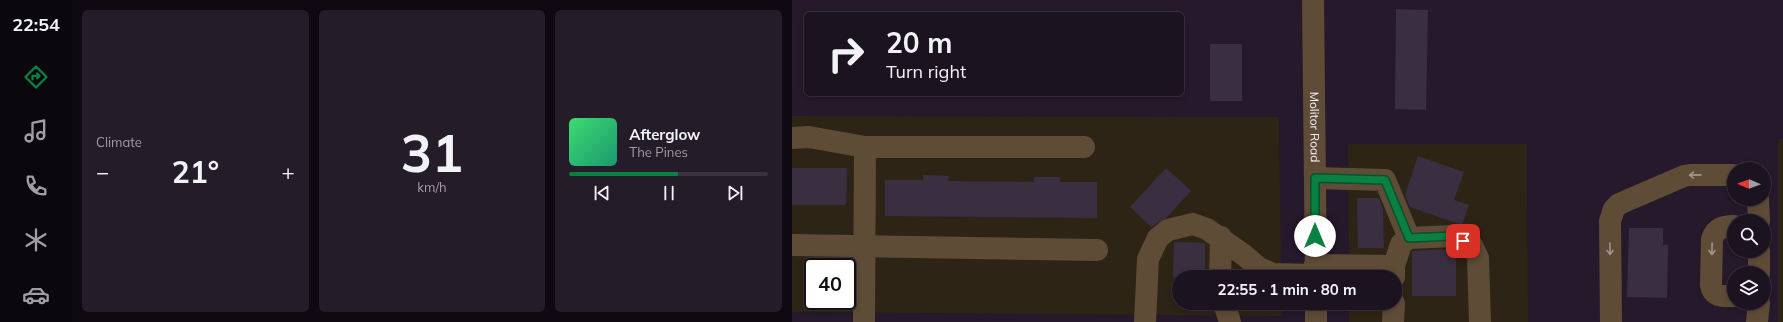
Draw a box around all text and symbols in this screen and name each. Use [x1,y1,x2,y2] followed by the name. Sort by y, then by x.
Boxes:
[12,13,60,36] text: 22:54
[886,25,952,60] text: 20 m
[820,28,872,80] icon: right
[886,60,966,83] text: Turn right
[22,63,50,91] icon: directions
[1307,92,1323,162] street label: Molitor Road
[22,117,50,145] icon: music
[401,120,463,185] text: 31
[629,125,700,144] text: Afterglow
[96,134,142,150] text: Climate
[629,144,688,160] text: The Pines
[172,153,219,191] text: 21°
[96,158,109,186] text: −
[281,158,295,186] text: +
[1727,162,1771,206] north arrow
[1727,162,1771,310] map controls
[1689,171,1702,179] one-way arrow
[22,172,50,200] icon: phone
[417,179,447,195] text: km/h
[591,182,613,204] icon: previous
[658,182,680,204] icon: pause
[724,182,746,204] icon: next
[1727,214,1771,258] button: search
[1294,215,1336,257] position arrow
[1446,224,1480,258] pin
[22,226,50,254] icon: climate
[1452,230,1474,252] icon: arrive
[1606,242,1614,255] one-way arrow
[1708,242,1716,255] one-way arrow
[804,258,856,310] speed limit sign: 40
[1727,266,1771,310] button: layers
[1218,280,1356,299] text: 22:55 · 1 min · 80 m
[22,281,50,309] icon: car

